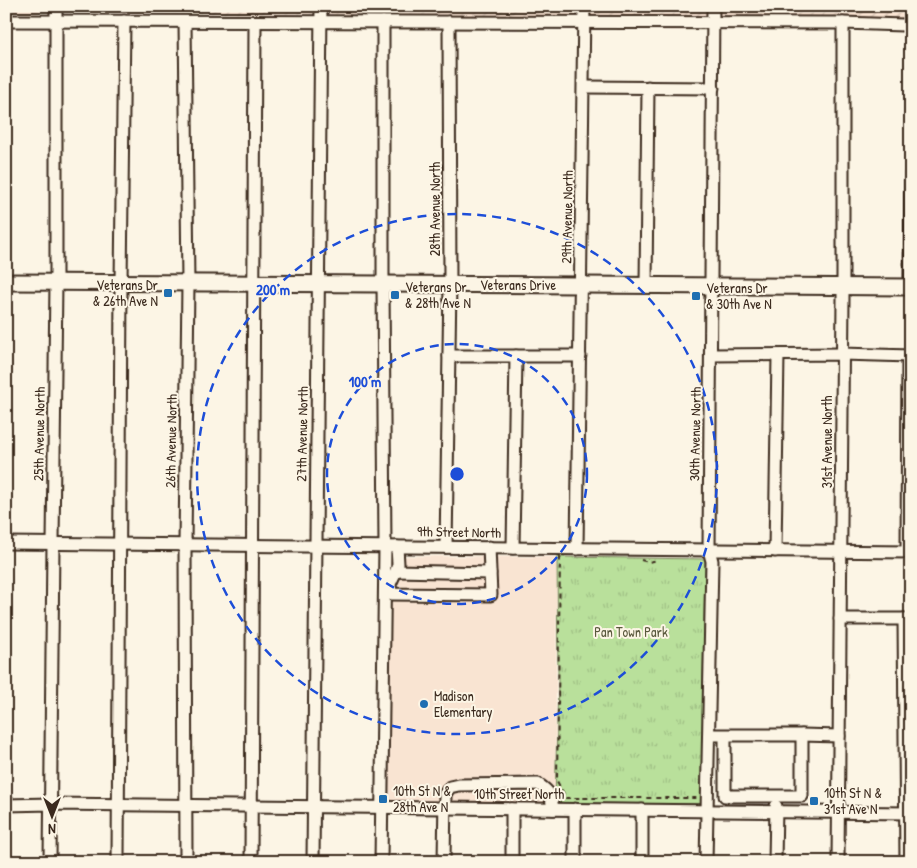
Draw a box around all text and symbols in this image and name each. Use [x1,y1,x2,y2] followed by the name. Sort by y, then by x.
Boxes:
[425,162,444,256] street label: 28th Avenue North
[556,170,577,264] street label: 29th Avenue North
[93,275,159,310] place label: Veterans Dr & 26th Ave N
[480,275,556,294] street label: Veterans Drive
[405,277,471,312] place label: Veterans Dr & 28th Ave N
[706,278,772,313] place label: Veterans Dr & 30th Ave N
[256,279,290,300] text: 200 m
[162,287,174,299] marker: Veterans Dr & 26th Ave N
[389,289,401,301] marker: Veterans Dr & 28th Ave N
[690,290,702,302] marker: Veterans Dr & 30th Ave N
[349,371,381,392] text: 100 m
[291,386,312,482] street label: 27th Avenue North
[28,387,49,481] street label: 25th Avenue North
[684,387,705,481] street label: 30th Avenue North
[160,394,181,488] street label: 26th Avenue North
[817,396,836,488] street label: 31st Avenue North
[448,465,466,483] centre of rings
[417,521,501,542] street label: 9th Street North
[594,622,668,641] park label: Pan Town Park
[434,686,493,722] place label: Madison Elementary
[418,698,430,710] marker: Madison Elementary
[393,781,451,816] place label: 10th St N & 28th Ave N
[824,783,882,818] place label: 10th St N & 31st Ave N
[474,784,564,803] street label: 10th Street North
[28,790,78,840] north arrow
[377,793,389,805] marker: 10th St N & 28th Ave N
[808,795,820,807] marker: 10th St N & 31st Ave N
[48,820,56,839] text: N

